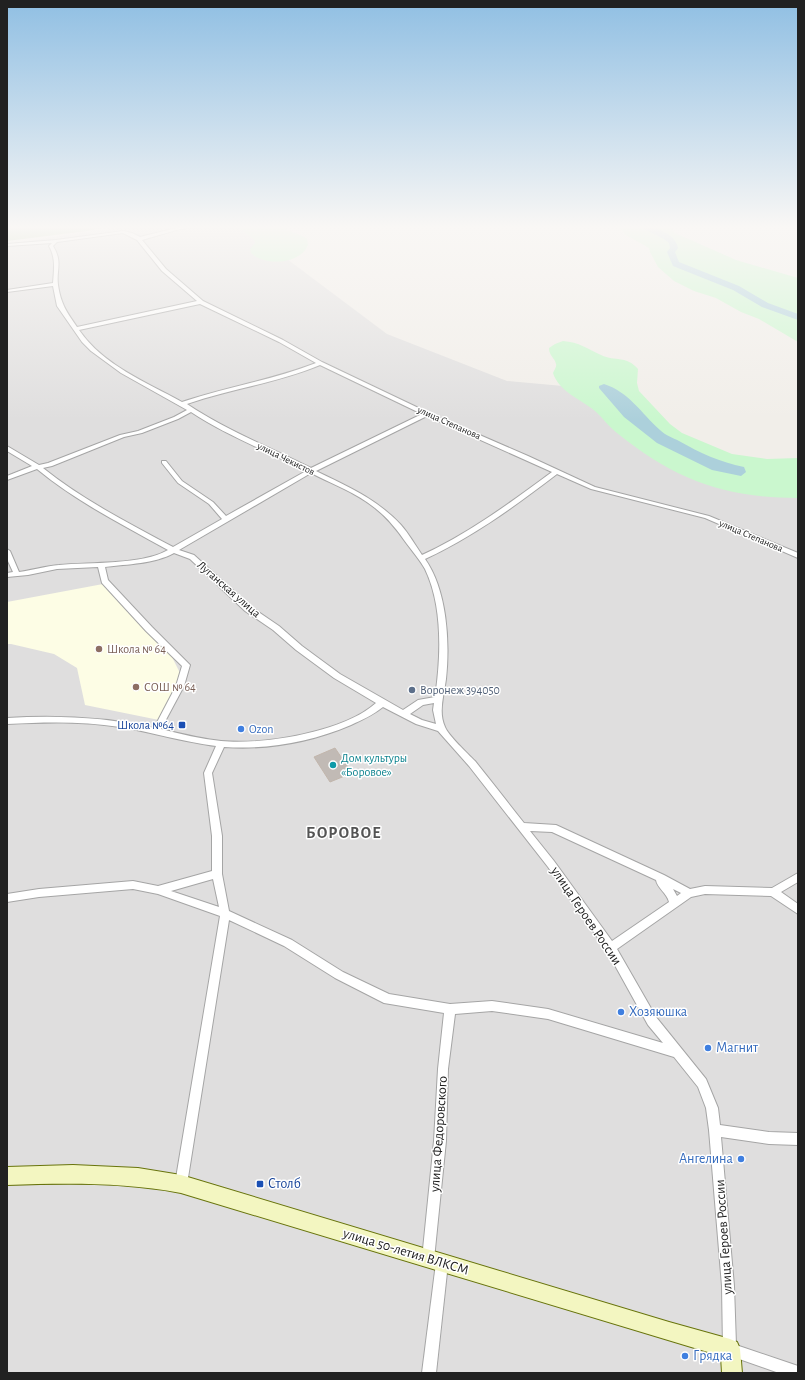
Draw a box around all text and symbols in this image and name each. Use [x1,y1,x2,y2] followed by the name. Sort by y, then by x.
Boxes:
[415,404,482,442] street label: улица Степанова
[255,440,317,477] street label: улица Чекистов
[717,518,785,554] street label: улица Степанова
[194,558,263,621] street label: Луганская улица
[107,643,166,655] place label: Школа № 64
[94,644,104,654] marker: Школа № 64
[144,681,196,693] place label: СОШ № 64
[131,682,141,692] marker: СОШ № 64
[420,684,500,696] place label: Воронеж 394050
[407,685,417,695] marker: Воронеж 394050
[117,719,174,731] place label: Школа №64
[177,720,187,730] marker: Школа №64
[249,723,273,735] place label: Ozon
[236,724,246,734] marker: Ozon
[341,752,407,778] place label: Дом культуры «Боровое»
[328,760,338,770] marker: Дом культуры «Боровое»
[306,825,382,841] district label: БОРОВОЕ
[547,863,624,968] street label: улица Героев России
[629,1005,688,1019] place label: Хозяюшка
[616,1007,626,1017] marker: Хозяюшка
[716,1041,759,1055] place label: Магнит
[703,1043,713,1053] marker: Магнит
[428,1075,450,1193] street label: улица Федоровского
[679,1152,734,1166] place label: Ангелина
[736,1154,746,1164] marker: Ангелина
[268,1177,301,1191] place label: Столб
[255,1179,265,1189] marker: Столб
[713,1179,735,1296] street label: улица Героев России
[340,1226,471,1278] street label: улица 50-летия ВЛКСМ
[693,1349,733,1363] place label: Грядка
[680,1351,690,1361] marker: Грядка

